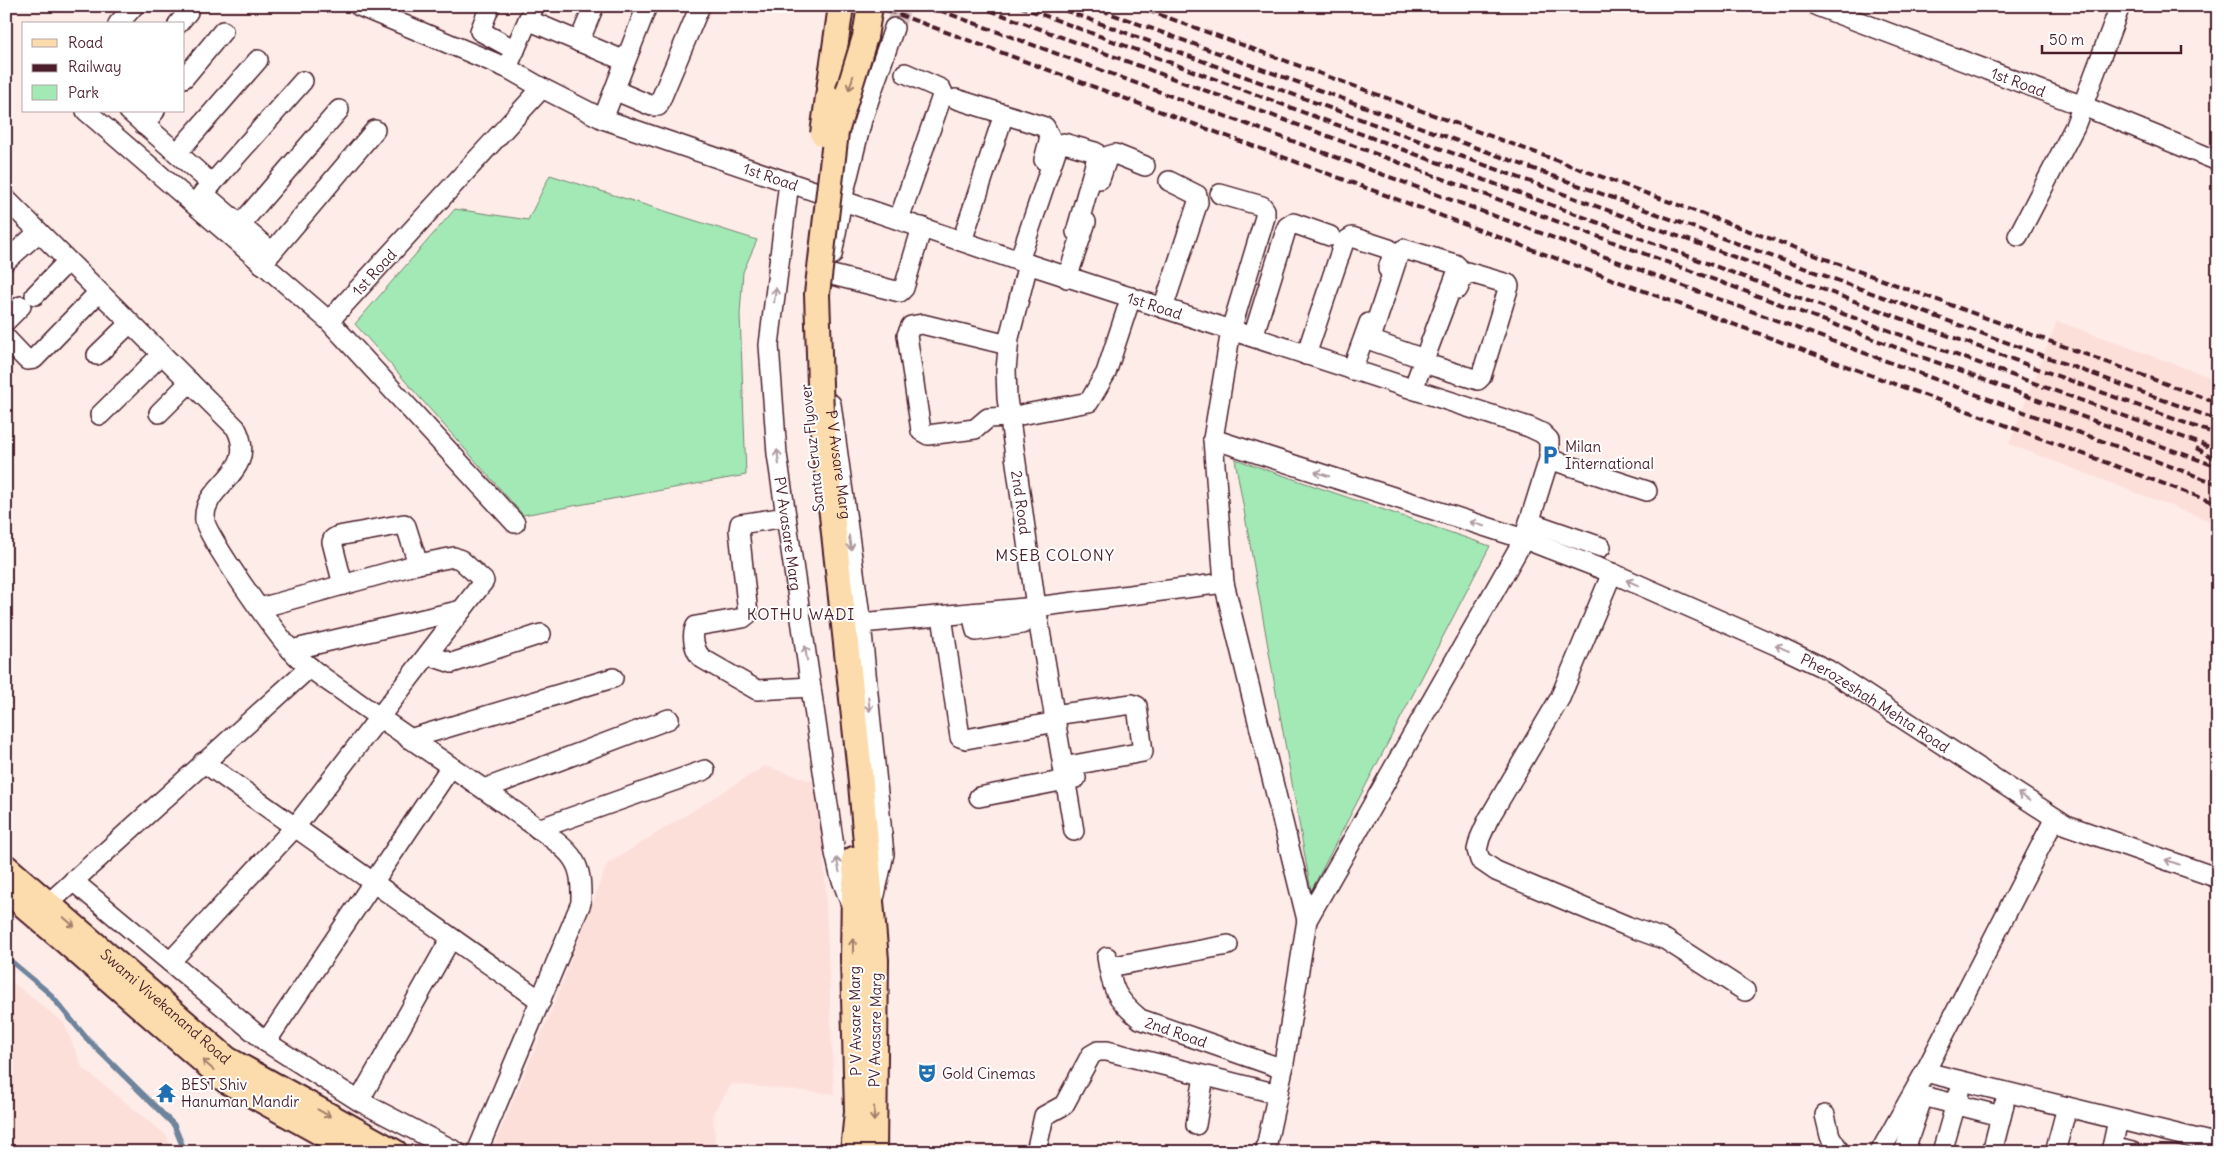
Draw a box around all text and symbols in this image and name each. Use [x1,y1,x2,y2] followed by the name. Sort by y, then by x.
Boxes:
[22,22,185,112] legend
[2042,22,2180,54] scale bar
[2049,30,2084,49] text: 50 m
[68,33,103,52] text: Road
[68,57,122,76] text: Railway
[1988,63,2048,101] street label: 1st Road
[846,75,855,91] one-way arrow
[68,83,99,102] text: Park
[741,158,801,194] street label: 1st Road
[348,245,400,299] street label: 1st Road
[1125,287,1185,323] street label: 1st Road
[770,288,780,304] one-way arrow
[796,383,828,513] street label: Santa Cruz Flyover
[822,409,856,520] street label: P V Avsare Marg
[1565,437,1654,473] place label: Milan International
[1539,444,1561,466] parking icon: Milan International
[773,449,783,465] one-way arrow
[1008,469,1035,536] street label: 2nd Road
[1315,469,1331,479] one-way arrow
[771,475,806,592] street label: PV Avasare Marg
[1469,519,1485,529] one-way arrow
[845,535,855,551] one-way arrow
[995,545,1115,565] district label: MSEB COLONY
[1626,577,1641,587] one-way arrow
[747,604,855,624] district label: KOTHU WADI
[1775,642,1790,652] one-way arrow
[801,645,811,661] one-way arrow
[1798,649,1954,756] street label: Pherozeshah Mehta Road
[864,696,874,712] one-way arrow
[2017,792,2031,802] one-way arrow
[2165,857,2180,866] one-way arrow
[833,858,842,874] one-way arrow
[63,916,76,928] one-way arrow
[848,938,858,954] one-way arrow
[97,944,235,1068] street label: Swami Vivekanand Road
[845,966,865,1076] street label: P V Avsare Marg
[864,972,886,1088] street label: PV Avasare Marg
[1143,1012,1210,1051] street label: 2nd Road
[202,1059,215,1071] one-way arrow
[916,1062,938,1084] theatre icon: Gold Cinemas
[942,1064,1036,1083] place label: Gold Cinemas
[181,1075,299,1111] place label: BEST Shiv Hanuman Mandir
[155,1082,177,1104] temple icon: BEST Shiv Hanuman Mandir
[869,1106,879,1122] one-way arrow
[316,1108,331,1118] one-way arrow

